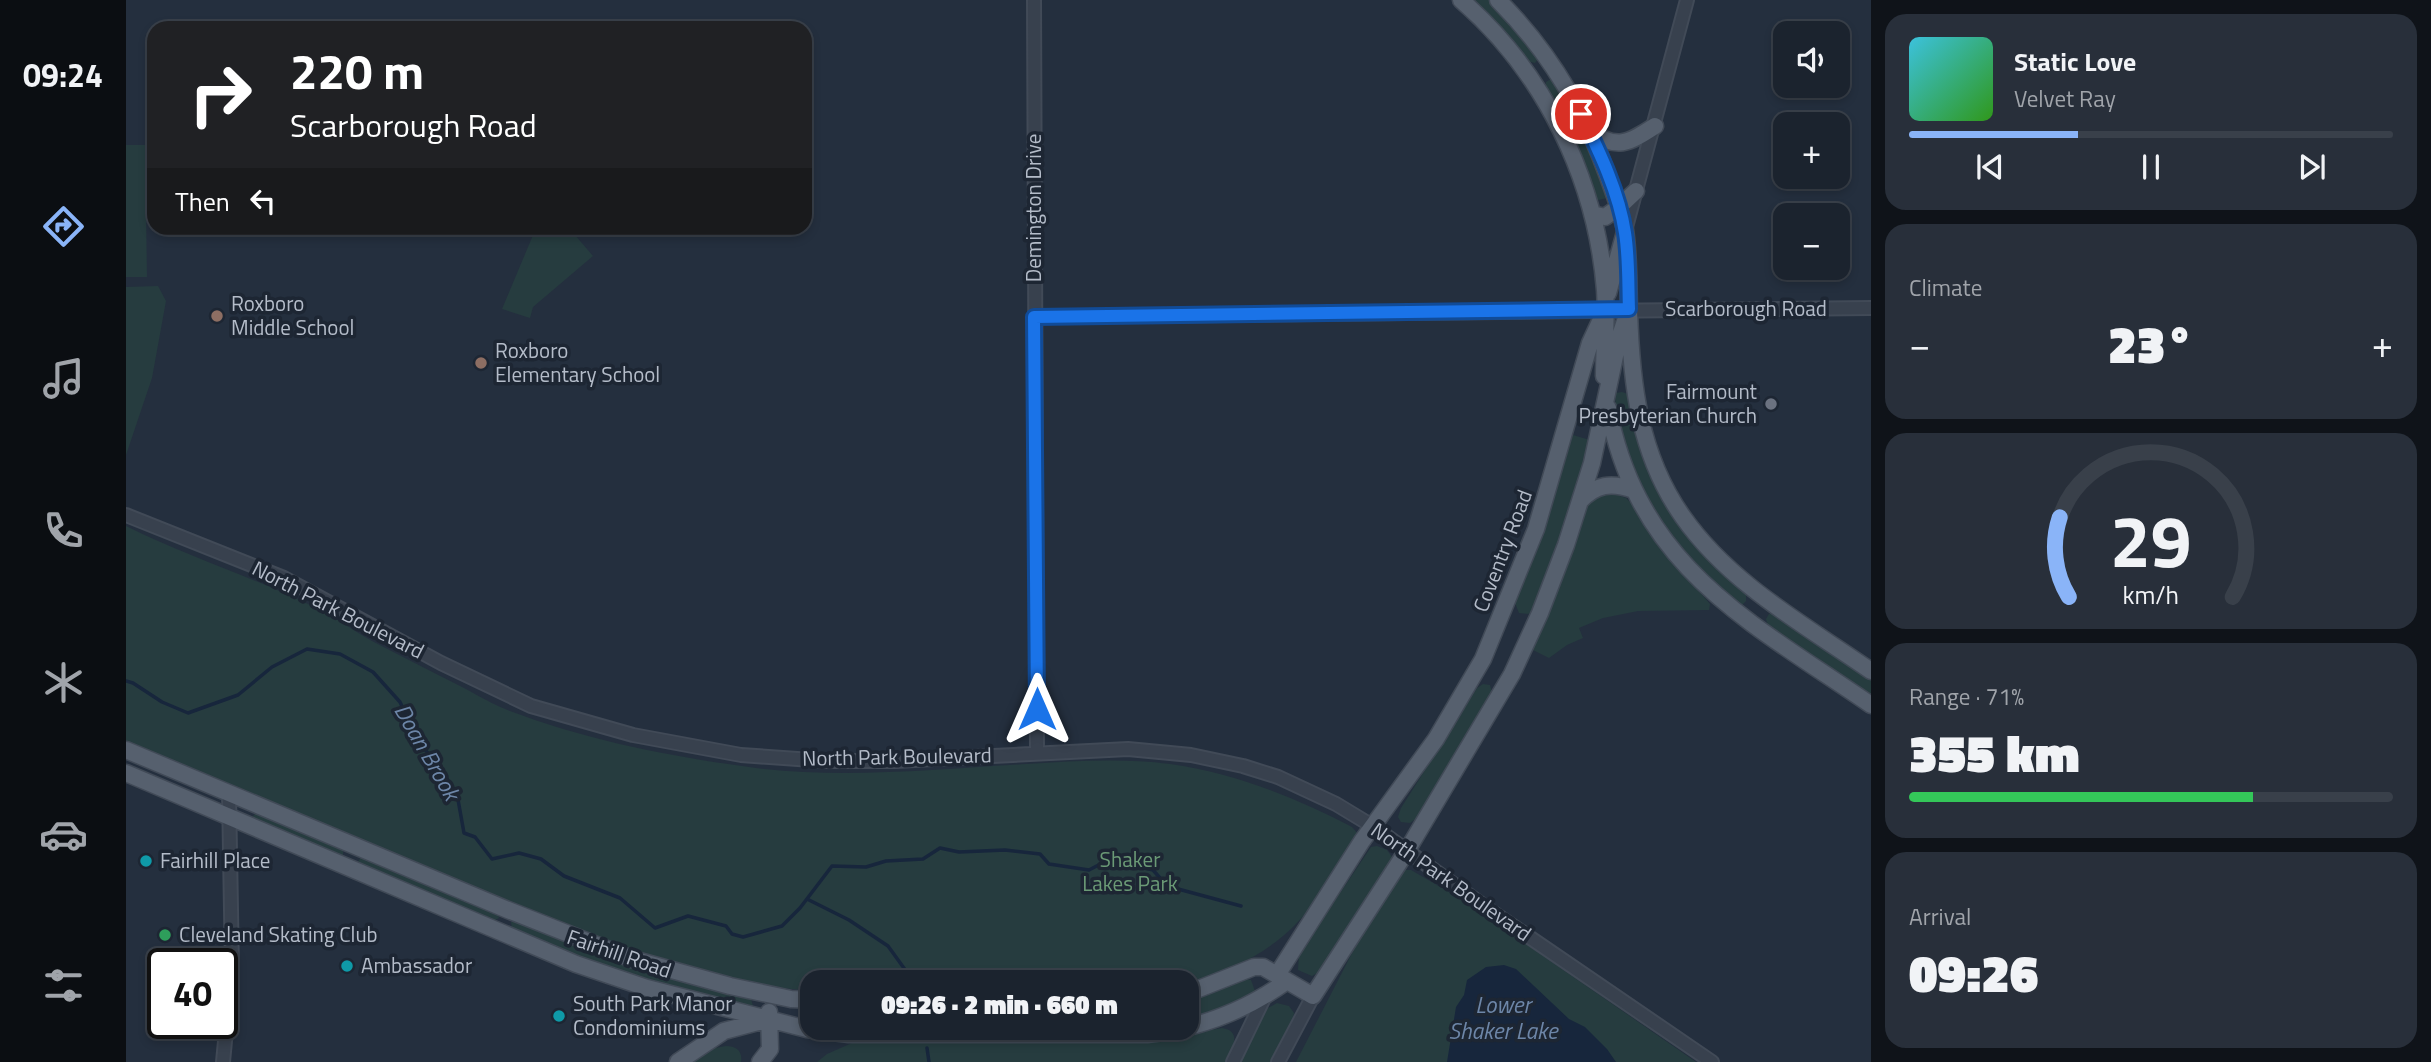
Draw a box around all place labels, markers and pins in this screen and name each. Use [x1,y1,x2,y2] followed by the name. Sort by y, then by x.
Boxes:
[1551,84,1611,144] pin
[231,287,354,343] place label: Roxboro Middle School
[209,308,225,324] marker: Roxboro Middle School
[495,334,660,390] place label: Roxboro Elementary School
[473,355,489,371] marker: Roxboro Elementary School
[1579,375,1758,431] place label: Fairmount Presbyterian Church
[1763,396,1779,412] marker: Fairmount Presbyterian Church
[160,844,270,876] place label: Fairhill Place
[138,853,154,869] marker: Fairhill Place
[179,918,378,950] place label: Cleveland Skating Club
[157,927,173,943] marker: Cleveland Skating Club
[361,949,472,981] place label: Ambassador
[339,958,355,974] marker: Ambassador
[573,987,733,1043] place label: South Park Manor Condominiums
[551,1008,567,1024] marker: South Park Manor Condominiums

